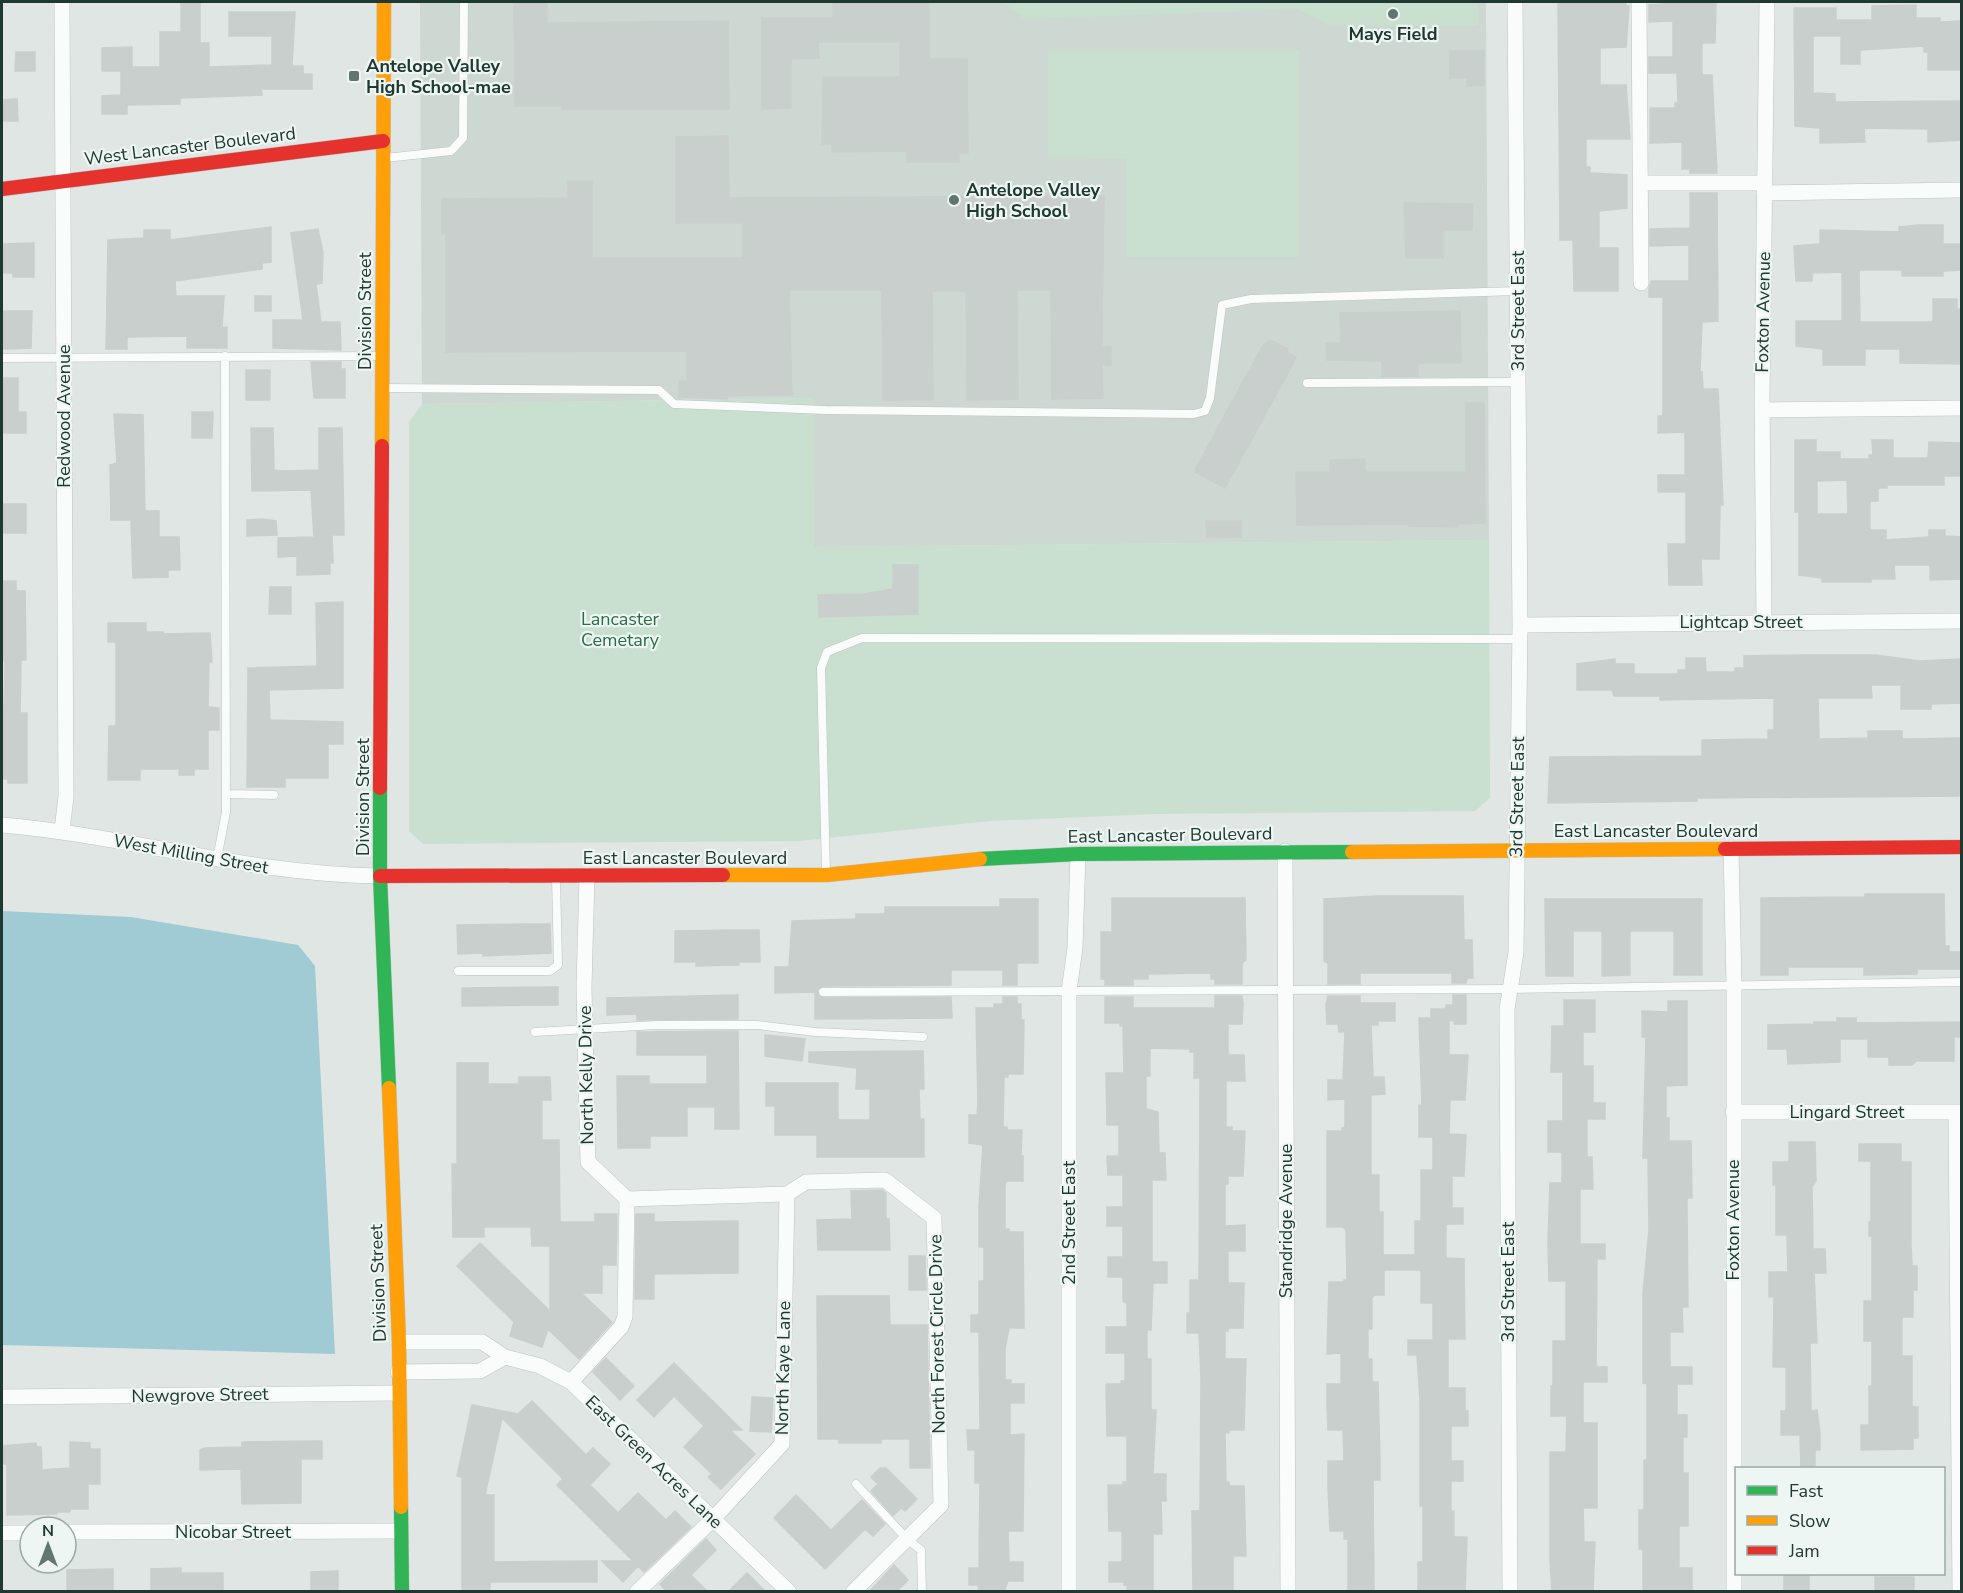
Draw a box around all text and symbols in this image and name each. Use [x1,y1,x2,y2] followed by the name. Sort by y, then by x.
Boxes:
[1386,7,1400,21] marker: Mays Field
[1348,22,1438,46] place label: Mays Field
[366,54,511,99] place label: Antelope Valley High School-mae
[347,69,361,83] marker: Antelope Valley High School-mae
[83,121,297,171] street label: West Lancaster Boulevard
[966,178,1101,223] place label: Antelope Valley High School
[947,193,961,207] marker: Antelope Valley High School
[1506,250,1530,371] street label: 3rd Street East
[353,251,377,370] street label: Division Street
[1750,251,1776,373] street label: Foxton Avenue
[52,344,76,488] street label: Redwood Avenue
[581,607,660,652] park label: Lancaster Cemetary
[1680,610,1803,634] street label: Lightcap Street
[1504,736,1530,858] street label: 3rd Street East
[351,737,375,856] street label: Division Street
[1554,819,1758,843] street label: East Lancaster Boulevard
[1068,821,1272,849] street label: East Lancaster Boulevard
[112,829,271,880] street label: West Milling Street
[583,846,787,870] street label: East Lancaster Boulevard
[573,1005,599,1145] street label: North Kelly Drive
[1790,1100,1905,1124] street label: Lingard Street
[1274,1144,1298,1298] street label: Standridge Avenue
[1721,1159,1745,1281] street label: Foxton Avenue
[1057,1160,1081,1285] street label: 2nd Street East
[1496,1221,1520,1342] street label: 3rd Street East
[364,1223,392,1342] street label: Division Street
[923,1234,951,1434] street label: North Forest Circle Drive
[770,1301,796,1435] street label: North Kaye Lane
[131,1382,269,1408] street label: Newgrove Street
[580,1390,728,1534] street label: East Green Acres Lane
[1735,1467,1945,1575] legend
[1789,1479,1824,1503] text: Fast
[1789,1509,1830,1533] text: Slow
[18,1515,78,1575] north arrow
[42,1520,54,1542] text: N
[175,1520,292,1544] street label: Nicobar Street
[1788,1539,1820,1563] text: Jam

